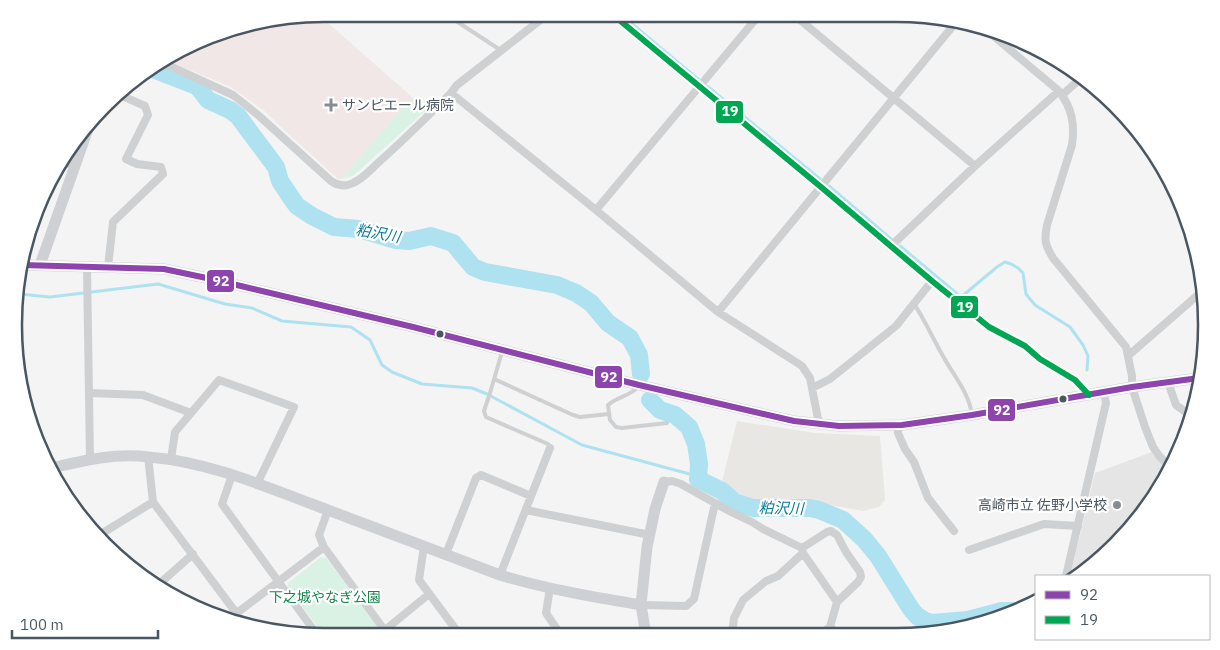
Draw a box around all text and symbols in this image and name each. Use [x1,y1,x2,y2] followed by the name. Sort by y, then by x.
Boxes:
[342,96,454,114] place label: サンピエール病院
[324,98,338,112] marker: サンピエール病院
[715,100,744,124] line badge: 19
[722,102,738,120] text: 19
[354,220,404,247] water label: 粕沢川
[206,269,235,293] line badge: 92
[213,272,229,290] text: 92
[950,295,979,319] line badge: 19
[957,298,973,316] text: 19
[435,329,445,339] unlabelled marker
[594,365,623,389] line badge: 92
[601,368,617,386] text: 92
[1058,394,1068,404] unlabelled marker
[987,398,1016,422] line badge: 92
[994,401,1010,419] text: 92
[978,496,1107,514] place label: 高崎市立 佐野小学校
[758,498,806,518] water label: 粕沢川
[1111,499,1123,511] marker: 高崎市立 佐野小学校
[1035,575,1210,640] legend
[1080,585,1098,604] text: 92
[269,588,381,606] park label: 下之城やなぎ公園
[12,608,159,640] scale bar
[1080,610,1098,629] text: 19
[20,615,64,634] text: 100 m

